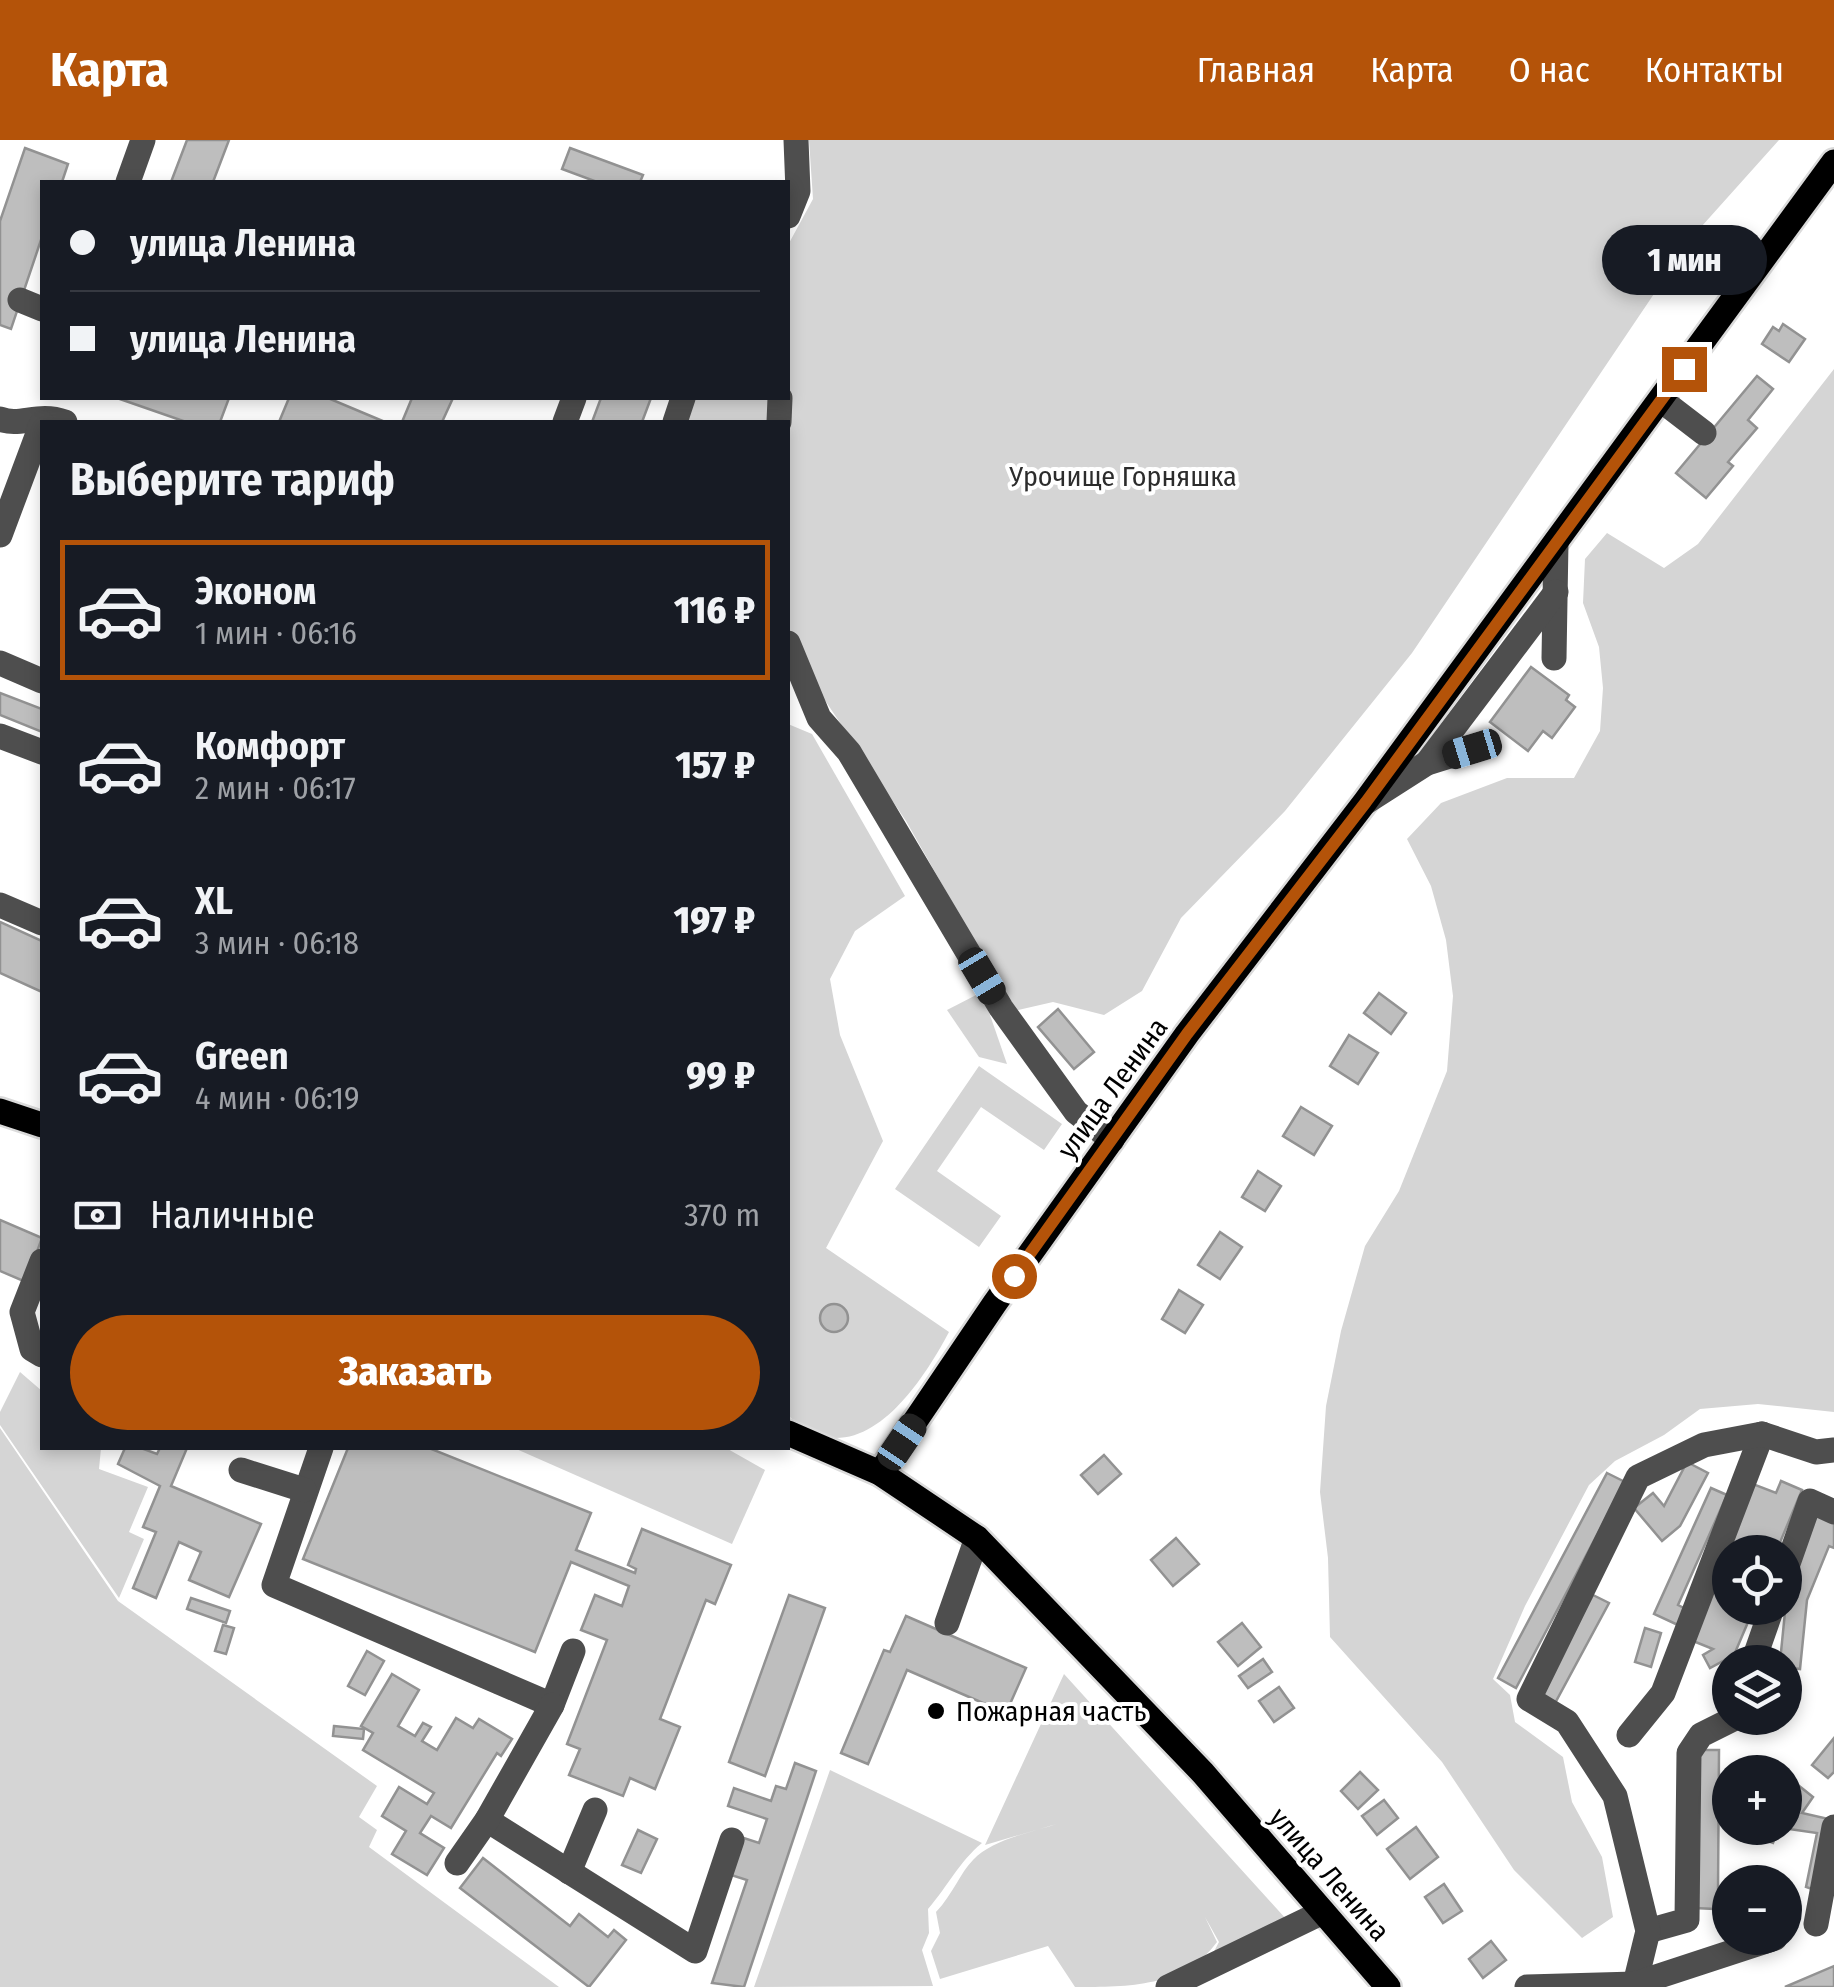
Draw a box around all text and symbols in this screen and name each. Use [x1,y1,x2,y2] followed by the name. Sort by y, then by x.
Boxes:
[50,41,169,99] text: Карта
[1197,49,1315,91] text: Главная
[1370,49,1454,91] text: Карта
[1509,49,1590,91] text: О нас
[1645,49,1784,91] text: Контакты
[130,220,356,266] text: улица Ленина
[1602,224,1766,294] callout: 1 мин
[1648,241,1721,279] text: 1 мин
[130,316,356,362] text: улица Ленина
[1662,347,1707,392] route end
[70,453,395,507] text: Выберите тариф
[1008,460,1237,493] park label: Урочище Горняшка
[75,565,165,655] icon: car
[195,568,316,614] text: Эконом
[674,587,755,633] text: 116 ₽
[195,614,357,652] text: 1 мин · 06:16
[75,720,165,810] icon: car
[195,723,345,769] text: Комфорт
[1439,726,1505,772] car
[675,742,755,788] text: 157 ₽
[195,769,356,807] text: 2 мин · 06:17
[75,875,165,965] icon: car
[195,878,233,924] text: XL
[674,897,755,943] text: 197 ₽
[195,924,359,962] text: 3 мин · 06:18
[954,943,1010,1009] car
[1050,1012,1174,1165] street label: улица Ленина
[75,1030,165,1120] icon: car
[195,1033,289,1079] text: Green
[686,1052,755,1098] text: 99 ₽
[195,1079,360,1117] text: 4 мин · 06:19
[70,1188,125,1243] icon: cash
[150,1192,315,1238] text: Наличные
[684,1196,760,1234] text: 370 m
[992,1254,1037,1299] route start
[70,1315,760,1430] button: Заказать
[873,1409,931,1475] car
[1712,1535,1802,1955] map controls
[1712,1535,1802,1625] button: locate
[1712,1645,1802,1735] button: layers
[956,1695,1146,1728] place label: Пожарная часть
[925,1700,947,1722] marker: Пожарная часть
[1712,1755,1802,1845] button: +
[1263,1801,1396,1948] street label: улица Ленина
[1712,1865,1802,1955] button: −

